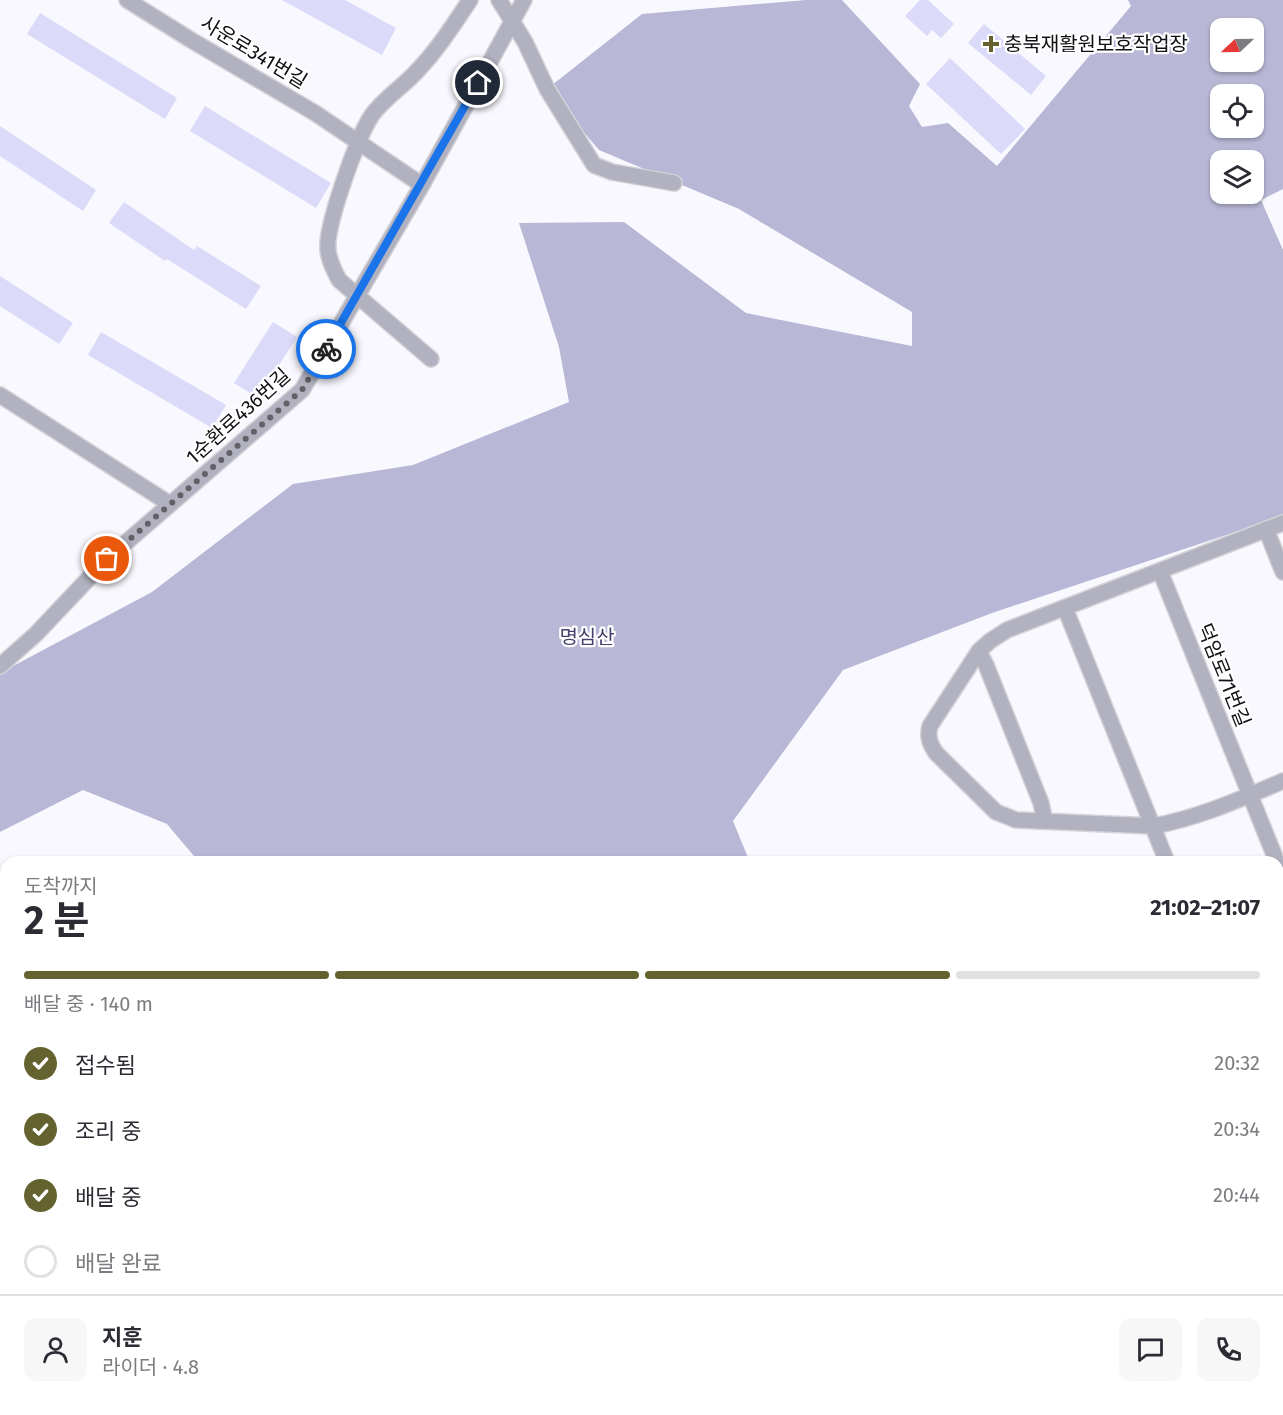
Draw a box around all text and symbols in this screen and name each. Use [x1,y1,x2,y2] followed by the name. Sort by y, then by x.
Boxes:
[196,11,312,93] street label: 사운로341번길
[1210,18,1264,72] north arrow
[1210,18,1264,204] map controls
[1004,32,1188,56] place label: 충북재활원보호작업장
[982,35,1000,53] marker: 충북재활원보호작업장
[452,57,503,108] pin
[461,66,494,99] icon: home
[1210,84,1264,138] button: locate
[1210,150,1264,204] button: layers
[296,319,356,379] courier
[310,333,343,366] icon: bike
[181,363,295,469] street label: 1순환로436번길
[81,533,132,584] pin
[90,542,123,575] icon: bag
[1192,620,1256,730] street label: 덕암로71번길
[559,625,615,649] park label: 명심산
[24,874,98,898] text: 도착까지
[1150,894,1260,921] text: 21:02–21:07
[24,898,89,944] text: 2 분
[24,992,153,1016] text: 배달 중 · 140 m
[24,1047,57,1080] icon: check
[1214,1051,1260,1075] text: 20:32
[75,1052,136,1079] text: 접수됨
[24,1113,57,1146] icon: check
[1213,1117,1260,1141] text: 20:34
[75,1118,142,1145] text: 조리 중
[24,1179,57,1212] icon: check
[1213,1183,1260,1207] text: 20:44
[75,1184,142,1211] text: 배달 중
[75,1250,162,1277] text: 배달 완료
[24,1318,87,1381] button: person
[1119,1318,1182,1381] button: chat
[1197,1318,1260,1381] button: phone
[102,1324,142,1351] text: 지훈
[102,1355,199,1379] text: 라이더 · 4.8

